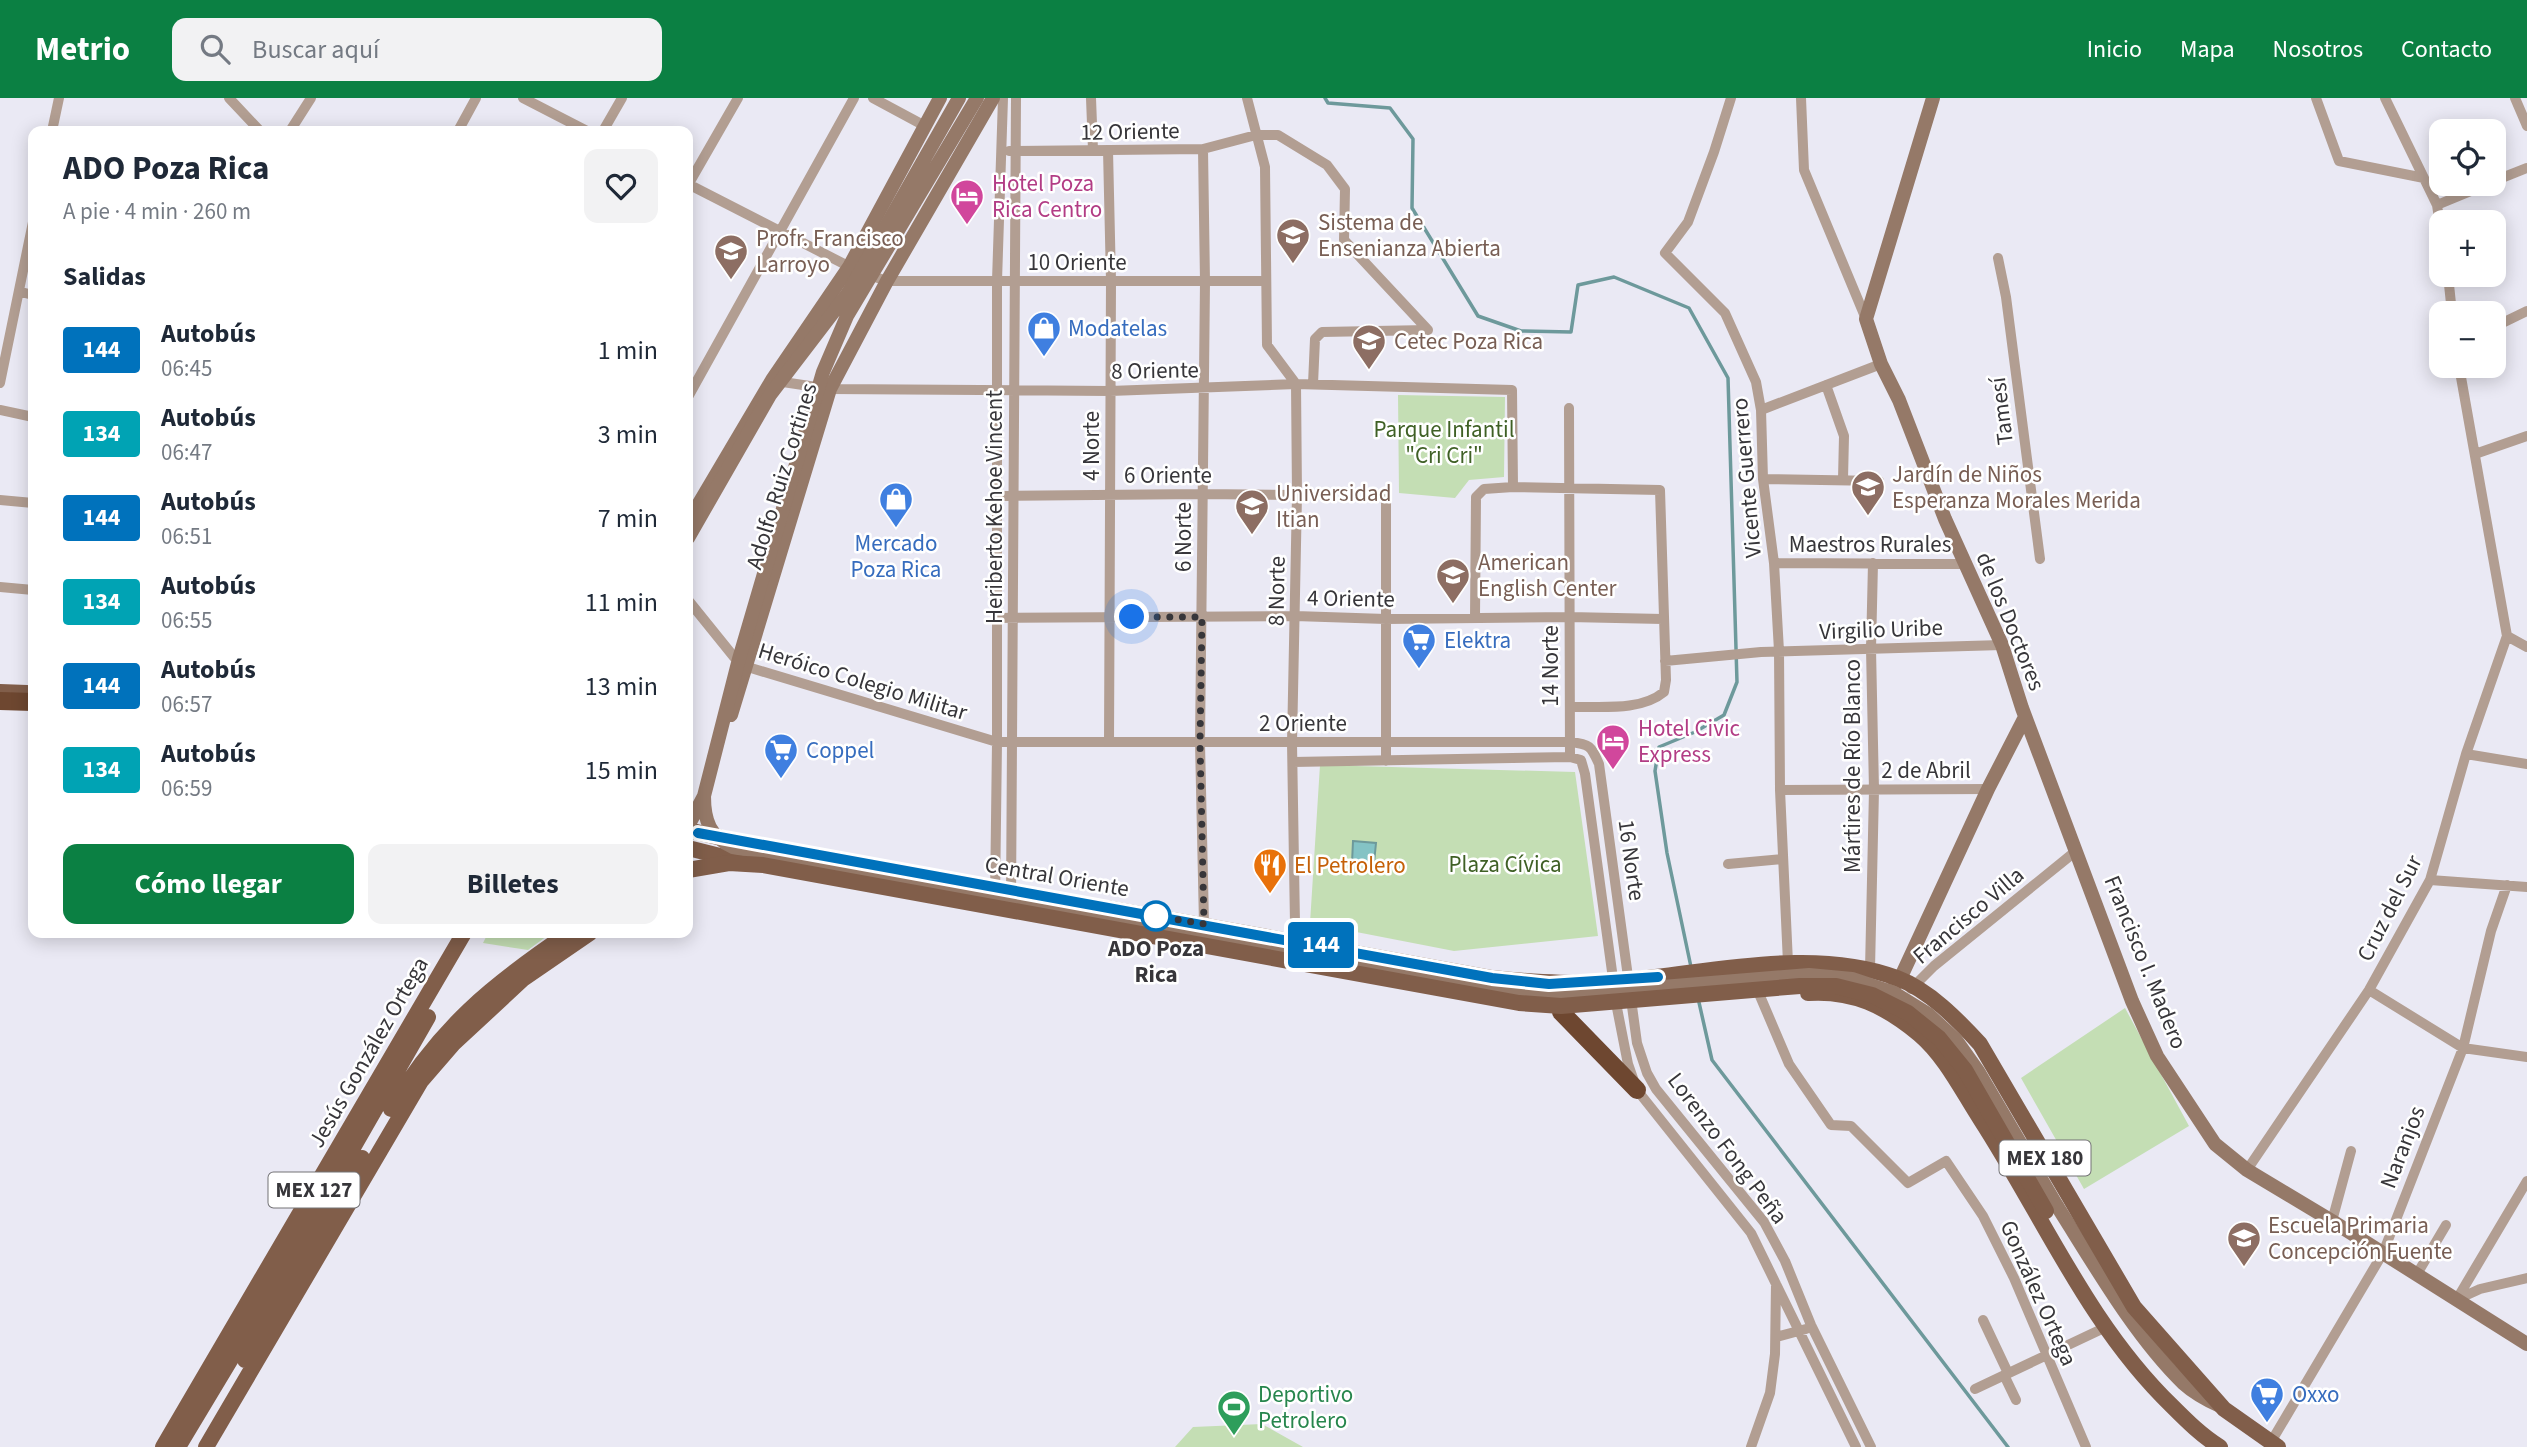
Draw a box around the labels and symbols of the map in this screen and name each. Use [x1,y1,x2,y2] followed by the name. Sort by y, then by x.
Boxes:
[1080,114,1180,149] street label: 12 Oriente
[992,167,1102,226] place label: Hotel Poza Rica Centro
[948,177,986,226] hotel icon: Hotel Poza Rica Centro
[1318,206,1501,265] place label: Sistema de Ensenianza Abierta
[1274,216,1312,265] school or university icon: Sistema de Ensenianza Abierta
[756,222,904,281] place label: Profr. Francisco Larroyo
[712,232,750,281] school or university icon: Profr. Francisco Larroyo
[1027,246,1127,279] street label: 10 Oriente
[1025,309,1063,358] shop icon: Modatelas
[1068,312,1167,345] place label: Modatelas
[1350,322,1388,371] school or university icon: Cetec Poza Rica
[1394,325,1543,358] place label: Cetec Poza Rica
[1111,353,1199,388] street label: 8 Oriente
[1981,374,2022,447] street label: Tamesí
[737,379,826,573] street label: Adolfo Ruiz Cortines
[978,390,1011,624] street label: Heriberto Kehoe Vincent
[1723,397,1770,559] street label: Vicente Guerrero
[1075,411,1108,481] street label: 4 Norte
[1373,413,1515,472] park label: Parque Infantil "Cri Cri"
[1892,458,2141,517] place label: Jardín de Niños Esperanza Morales Merida
[1124,459,1212,492] street label: 6 Oriente
[1849,468,1887,517] school or university icon: Jardín de Niños Esperanza Morales Merida
[1276,477,1391,536] place label: Universidad Itian
[877,480,915,529] shop icon: Mercado Poza Rica
[1233,487,1271,536] school or university icon: Universidad Itian
[1167,502,1200,572] street label: 6 Norte
[851,527,941,586] place label: Mercado Poza Rica
[1789,528,1951,561] street label: Maestros Rurales
[1478,546,1618,605] place label: American English Center
[1968,547,2053,695] street label: de los Doctores
[1259,556,1294,626] street label: 8 Norte
[1434,556,1472,605] school or university icon: American English Center
[1307,581,1395,616] street label: 4 Oriente
[1114,599,1149,634] your location
[1819,611,1943,648] street label: Virgilio Uribe
[1400,621,1438,670] supermarket icon: Elektra
[1444,624,1511,657] place label: Elektra
[1534,625,1567,707] street label: 14 Norte
[754,634,972,729] street label: Heróico Colegio Militar
[1836,659,1869,873] street label: Mártires de Río Blanco
[1259,707,1347,740] street label: 2 Oriente
[1638,712,1740,771] place label: Hotel Civic Express
[1594,722,1632,771] hotel icon: Hotel Civic Express
[762,731,800,780] supermarket icon: Coppel
[806,734,874,767] place label: Coppel
[1881,754,1971,787] street label: 2 de Abril
[1609,817,1654,903] street label: 16 Norte
[1251,846,1289,895] restaurant icon: El Petrolero
[982,848,1132,905] street label: Central Oriente
[1449,848,1561,881] park label: Plaza Cívica
[2349,848,2431,967] street label: Cruz del Sur
[1294,849,1406,882] place label: El Petrolero
[1906,859,2031,972] street label: Francisco Villa
[2096,870,2195,1054] street label: Francisco I. Madero
[1141,901,1171,931] marker: ADO Poza Rica
[1281,922,1361,968] line badge: 144
[1107,932,1204,991] place label: ADO Poza Rica
[300,951,437,1154] street label: Jesús González Ortega
[1660,1066,1796,1231] street label: Lorenzo Fong Peña
[2372,1101,2433,1193] street label: Naranjos
[2000,1140,2090,1176] road number: MEX 180
[268,1172,360,1208] road number: MEX 127
[2268,1209,2453,1268] place label: Escuela Primaria Concepción Fuente
[1992,1215,2085,1371] street label: González Ortega
[2225,1219,2263,1268] school or university icon: Escuela Primaria Concepción Fuente
[2248,1375,2286,1424] supermarket icon: Oxxo
[1258,1378,1353,1437] place label: Deportivo Petrolero
[2292,1378,2340,1411] place label: Oxxo
[1215,1388,1253,1437] sports icon: Deportivo Petrolero

